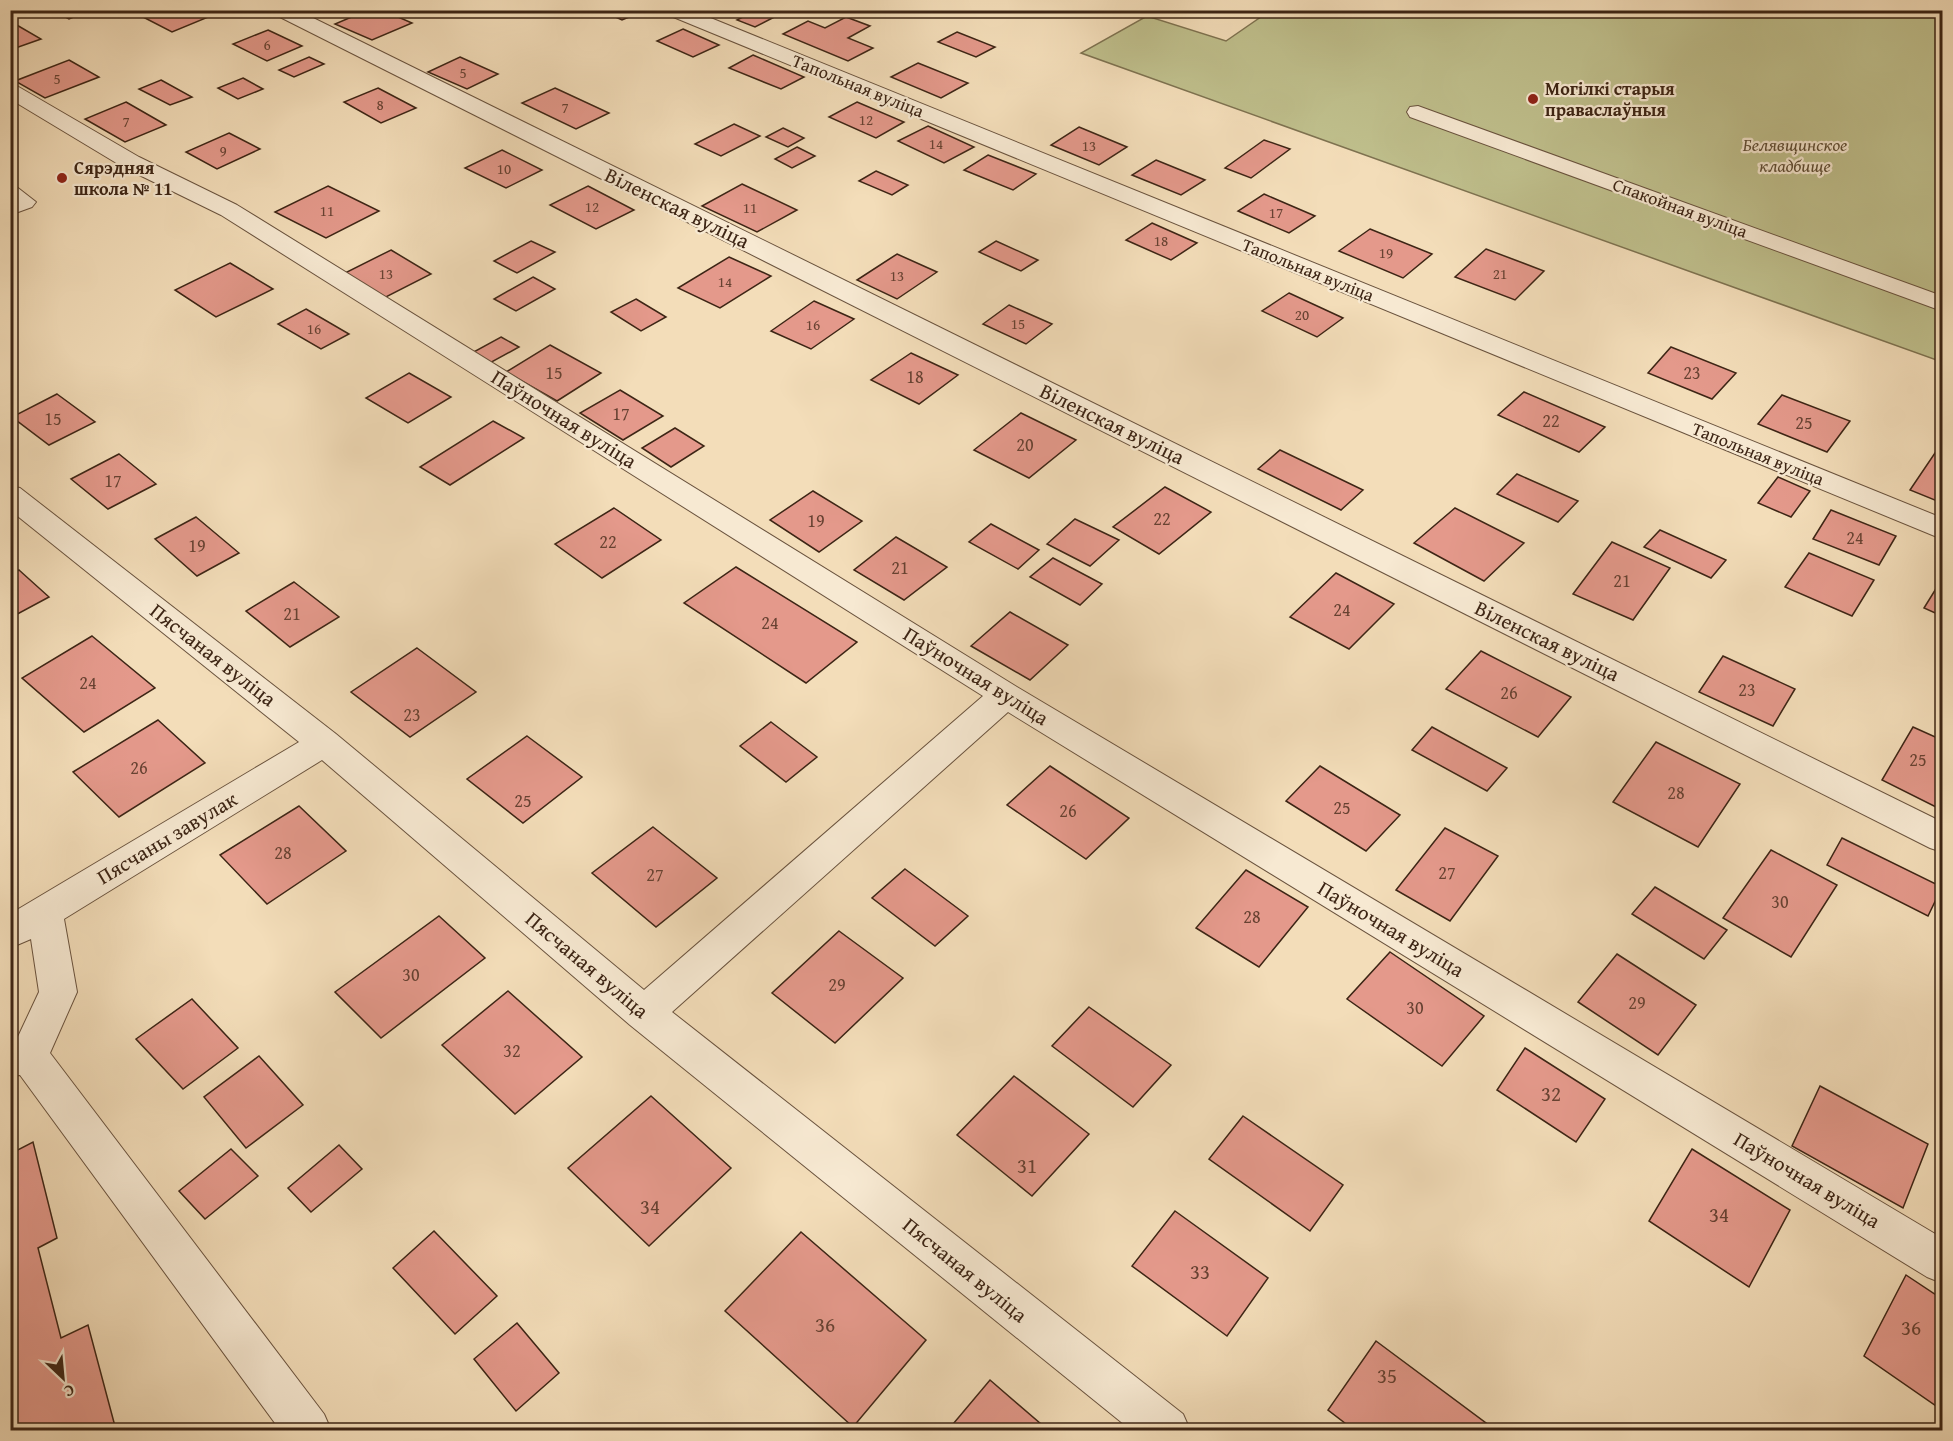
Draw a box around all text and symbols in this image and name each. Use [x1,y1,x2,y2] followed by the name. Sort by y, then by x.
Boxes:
[263,34,271,55] house number: 6
[788,47,929,124] street label: Тапольная вуліца
[459,62,467,83] house number: 5
[53,68,61,89] house number: 5
[1545,75,1675,123] place label: Могілкі старыя праваслаўныя
[1526,92,1540,106] marker: Могілкі старыя праваслаўныя
[376,94,384,115] house number: 8
[561,97,569,118] house number: 7
[859,109,873,130] house number: 12
[122,111,130,132] house number: 7
[1743,131,1847,179] park label: Белявщинское кладбище
[929,133,943,154] house number: 14
[1082,135,1096,156] house number: 13
[219,140,227,161] house number: 9
[74,154,173,202] place label: Сярэдняя школа № 11
[497,158,511,179] house number: 10
[600,159,755,256] street label: Віленская вуліца
[55,171,69,185] marker: Сярэдняя школа № 11
[1609,171,1752,245] street label: Спакойная вуліца
[585,196,599,217] house number: 12
[743,197,757,218] house number: 11
[320,200,334,221] house number: 11
[1269,202,1283,223] house number: 17
[1154,230,1168,251] house number: 18
[1238,231,1379,308] street label: Тапольная вуліца
[1379,242,1393,263] house number: 19
[379,263,393,284] house number: 13
[1493,263,1507,284] house number: 21
[890,265,904,286] house number: 13
[718,271,732,292] house number: 14
[1295,304,1309,325] house number: 20
[1011,313,1025,334] house number: 15
[806,314,820,335] house number: 16
[307,318,321,339] house number: 16
[545,359,563,386] house number: 15
[1683,359,1701,386] house number: 23
[486,361,643,476] street label: Паўночная вуліца
[906,363,924,390] house number: 18
[1035,375,1190,472] street label: Віленская вуліца
[612,400,630,427] house number: 17
[44,405,62,432] house number: 15
[1542,407,1560,434] house number: 22
[1795,409,1813,436] house number: 25
[1688,415,1829,492] street label: Тапольная вуліца
[1016,431,1034,458] house number: 20
[104,467,122,494] house number: 17
[1153,505,1171,532] house number: 22
[807,507,825,534] house number: 19
[1846,524,1864,551] house number: 24
[599,528,617,555] house number: 22
[188,532,206,559] house number: 19
[891,554,909,581] house number: 21
[1613,567,1631,594] house number: 21
[1470,592,1625,689] street label: Віленская вуліца
[144,595,283,714] street label: Пясчаная вуліца
[1333,596,1351,623] house number: 24
[283,600,301,627] house number: 21
[761,609,779,636] house number: 24
[898,618,1055,733] street label: Паўночная вуліца
[79,669,97,696] house number: 24
[1738,676,1756,703] house number: 23
[1500,679,1518,706] house number: 26
[403,701,421,728] house number: 23
[1909,746,1927,773] house number: 25
[130,754,148,781] house number: 26
[1667,779,1685,806] house number: 28
[91,783,243,892] street label: Пясчаны завулак
[514,787,532,814] house number: 25
[1333,794,1351,821] house number: 25
[1059,797,1077,824] house number: 26
[274,839,292,866] house number: 28
[1438,859,1456,886] house number: 27
[646,861,664,888] house number: 27
[1312,873,1470,985] street label: Паўночная вуліца
[1771,888,1789,915] house number: 30
[1243,903,1261,930] house number: 28
[519,904,656,1026] street label: Пясчаная вуліца
[402,961,420,988] house number: 30
[828,971,846,998] house number: 29
[1628,989,1646,1016] house number: 29
[1406,994,1424,1021] house number: 30
[503,1037,521,1064] house number: 32
[1541,1078,1561,1109] house number: 32
[1728,1124,1886,1236] street label: Паўночная вуліца
[1017,1150,1037,1181] house number: 31
[640,1191,660,1222] house number: 34
[1709,1199,1729,1230] house number: 34
[896,1210,1034,1330] street label: Пясчаная вуліца
[1190,1256,1210,1287] house number: 33
[815,1309,835,1340] house number: 36
[1901,1312,1921,1343] house number: 36
[33,1348,93,1408] north arrow
[1377,1360,1397,1391] house number: 35
[60,1379,79,1404] text: С

